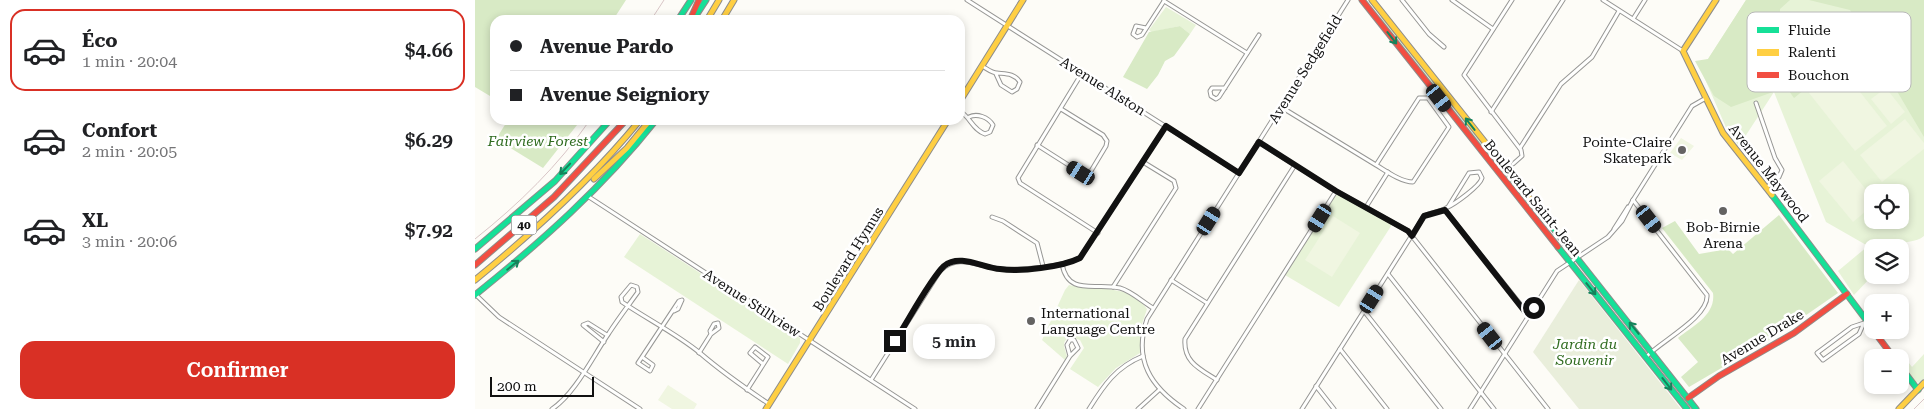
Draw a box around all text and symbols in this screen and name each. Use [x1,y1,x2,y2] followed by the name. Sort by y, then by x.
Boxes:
[1265,12,1345,126] street label: Avenue Sedgefield
[1747,12,1911,92] legend
[1788,22,1831,38] text: Fluide
[22,28,67,73] icon: car
[82,29,118,52] text: Éco
[1386,31,1397,44] one-way arrow
[540,35,674,58] text: Avenue Pardo
[405,39,453,62] text: $4.66
[1788,44,1836,60] text: Ralenti
[82,52,177,71] text: 1 min · 20:04
[1057,53,1149,119] street label: Avenue Alston
[1788,67,1849,83] text: Bouchon
[1423,82,1454,114] car
[540,83,709,106] text: Avenue Seigniory
[22,118,67,163] icon: car
[1464,118,1475,131] one-way arrow
[82,119,157,142] text: Confort
[1726,121,1812,225] street label: Avenue Maywood
[405,129,453,152] text: $6.29
[487,133,589,149] park label: Fairview Forest
[1583,134,1672,166] place label: Pointe-Claire Skatepark
[1481,137,1585,259] street label: Boulevard Saint-Jean
[82,142,177,161] text: 2 min · 20:05
[1676,144,1688,156] marker: Pointe-Claire Skatepark
[1064,159,1097,187] car
[560,163,572,175] one-way arrow
[1864,184,1909,394] map controls
[1864,184,1909,229] button: locate
[1305,201,1334,235] car
[1633,203,1664,235] car
[809,204,887,314] street label: Boulevard Hymus
[1194,204,1223,238] car
[1717,205,1729,217] marker: Bob-Birnie Arena
[22,208,67,253] icon: car
[82,209,108,232] text: XL
[511,216,537,234] road number: 40
[405,219,453,242] text: $7.92
[1686,219,1760,251] place label: Bob-Birnie Arena
[82,232,177,251] text: 3 min · 20:06
[1864,239,1909,284] button: layers
[506,259,519,270] one-way arrow
[701,266,804,341] street label: Avenue Stillview
[1357,282,1386,316] car
[1586,282,1597,295] one-way arrow
[1864,294,1909,339] button: +
[1523,297,1545,319] route start
[1041,305,1155,337] place label: International Language Centre
[1718,306,1807,368] street label: Avenue Drake
[1025,315,1037,327] marker: International Language Centre
[1474,320,1505,352] car
[1628,322,1639,335] one-way arrow
[913,324,995,358] callout: 5 min
[884,330,906,352] route end
[932,332,976,351] text: 5 min
[1552,336,1617,368] park label: Jardin du Souvenir
[20,341,455,399] button: Confirmer
[1864,349,1909,394] button: −
[490,374,594,397] scale bar
[1662,377,1673,390] one-way arrow
[497,378,537,394] text: 200 m

